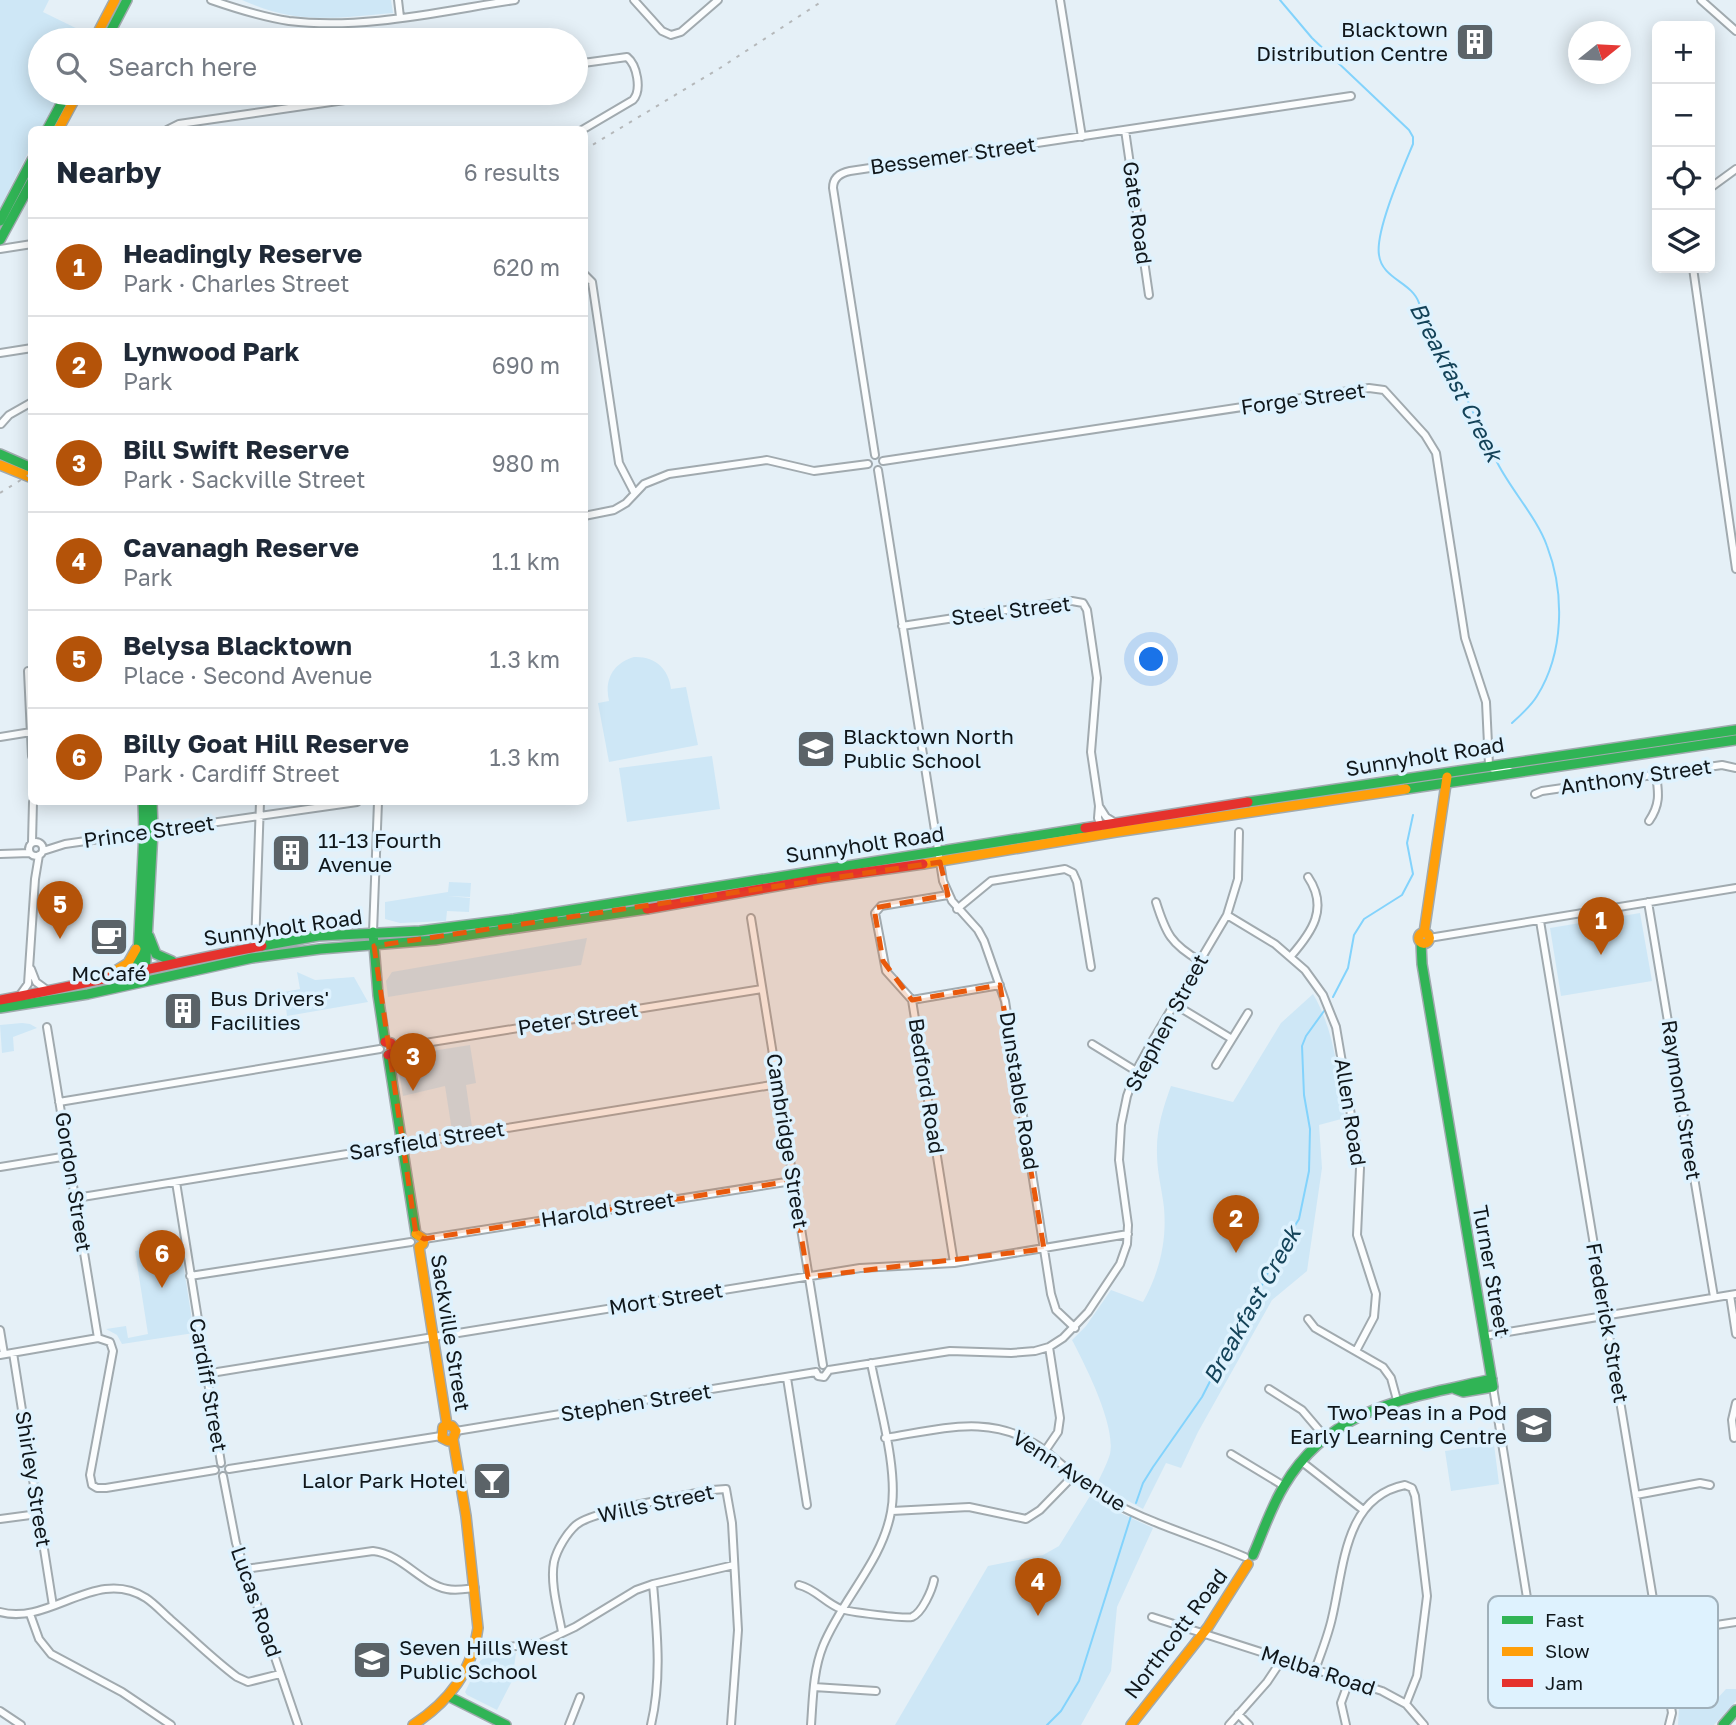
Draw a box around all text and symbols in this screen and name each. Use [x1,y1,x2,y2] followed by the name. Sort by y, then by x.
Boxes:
[1256,16,1448,66] place label: Blacktown Distribution Centre
[1454,21,1496,63] building icon: Blacktown Distribution Centre
[1568,21,1631,84] north arrow
[1652,21,1715,273] map controls
[1652,21,1715,84] button: +
[28,28,588,105] search box
[52,48,90,86] icon: search
[108,51,257,82] text: Search here
[1652,84,1715,147] button: −
[868,131,1037,180] street label: Bessemer Street
[1652,147,1715,210] button: locate
[56,154,161,190] text: Nearby
[464,158,560,186] text: 6 results
[1118,160,1158,266] street label: Gate Road
[1652,210,1715,273] button: layers
[123,238,362,269] text: Headingly Reserve
[73,253,85,281] text: 1
[492,253,560,281] text: 620 m
[123,269,349,297] text: Park · Charles Street
[1405,297,1510,468] water label: Breakfast Creek
[123,336,300,367] text: Lynwood Park
[72,351,86,379] text: 2
[492,351,560,379] text: 690 m
[123,367,173,395] text: Park
[1239,376,1367,420] street label: Forge Street
[123,434,349,465] text: Bill Swift Reserve
[72,449,86,477] text: 3
[492,449,560,477] text: 980 m
[123,465,365,493] text: Park · Sackville Street
[123,532,359,563] text: Cavanagh Reserve
[72,547,86,575] text: 4
[492,547,560,575] text: 1.1 km
[123,563,173,591] text: Park
[950,590,1072,630] street label: Steel Street
[123,630,352,661] text: Belysa Blacktown
[1134,642,1168,676] your location
[72,645,86,673] text: 5
[489,645,560,673] text: 1.3 km
[123,661,372,689] text: Place · Second Avenue
[843,723,1014,773] place label: Blacktown North Public School
[123,728,409,759] text: Billy Goat Hill Reserve
[795,728,837,770] school or university icon: Blacktown North Public School
[1344,731,1506,781] street label: Sunnyholt Road
[72,743,86,771] text: 6
[489,743,560,771] text: 1.3 km
[1559,753,1713,799] street label: Anthony Street
[123,759,340,787] text: Park · Cardiff Street
[82,809,216,853] street label: Prince Street
[784,820,946,868] street label: Sunnyholt Road
[318,827,442,877] place label: 11-13 Fourth Avenue
[270,832,312,874] building icon: 11-13 Fourth Avenue
[37,881,83,939] pin: 5
[1578,897,1624,955] pin: 1
[202,903,364,951] street label: Sunnyholt Road
[88,916,130,958] cafe icon: McCafé
[1119,949,1213,1096] street label: Stephen Street
[71,960,147,986] place label: McCafé
[210,985,329,1035] place label: Bus Drivers' Facilities
[162,990,204,1032] building icon: Bus Drivers' Facilities
[516,996,640,1040] street label: Peter Street
[995,1010,1045,1172] street label: Dunstable Road
[903,1016,951,1155] street label: Bedford Road
[1656,1018,1707,1182] street label: Raymond Street
[390,1033,436,1091] pin: 3
[761,1051,815,1230] street label: Cambridge Street
[1330,1056,1372,1168] street label: Allen Road
[50,1110,98,1254] street label: Gordon Street
[347,1115,506,1165] street label: Sarsfield Street
[539,1186,677,1232] street label: Harold Street
[1213,1195,1259,1253] pin: 2
[1468,1203,1516,1338] street label: Turner Street
[1196,1219,1307,1388] water label: Breakfast Creek
[139,1230,185,1288] pin: 6
[1581,1241,1635,1405] street label: Frederick Street
[426,1252,476,1413] street label: Sackville Street
[607,1276,725,1320] street label: Mort Street
[184,1316,234,1454] street label: Cardiff Street
[559,1377,713,1427] street label: Stephen Street
[1290,1399,1507,1449] place label: Two Peas in a Pod Early Learning Centre
[1513,1404,1555,1446] school or university icon: Two Peas in a Pod Early Learning Centre
[10,1409,58,1549] street label: Shirley Street
[1008,1424,1131,1517] street label: Venn Avenue
[471,1460,513,1502] bar icon: Lalor Park Hotel
[302,1467,465,1493] place label: Lalor Park Hotel
[595,1478,716,1528] street label: Wills Street
[226,1543,288,1660] street label: Lucas Road
[1015,1558,1061,1616] pin: 4
[1118,1563,1232,1703] street label: Northcott Road
[1488,1596,1718,1708] legend
[1545,1608,1584,1631] text: Fast
[399,1634,568,1684] place label: Seven Hills West Public School
[351,1639,393,1681] school or university icon: Seven Hills West Public School
[1258,1639,1379,1701] street label: Melba Road
[1545,1639,1590,1662] text: Slow
[1545,1671,1583,1694] text: Jam

